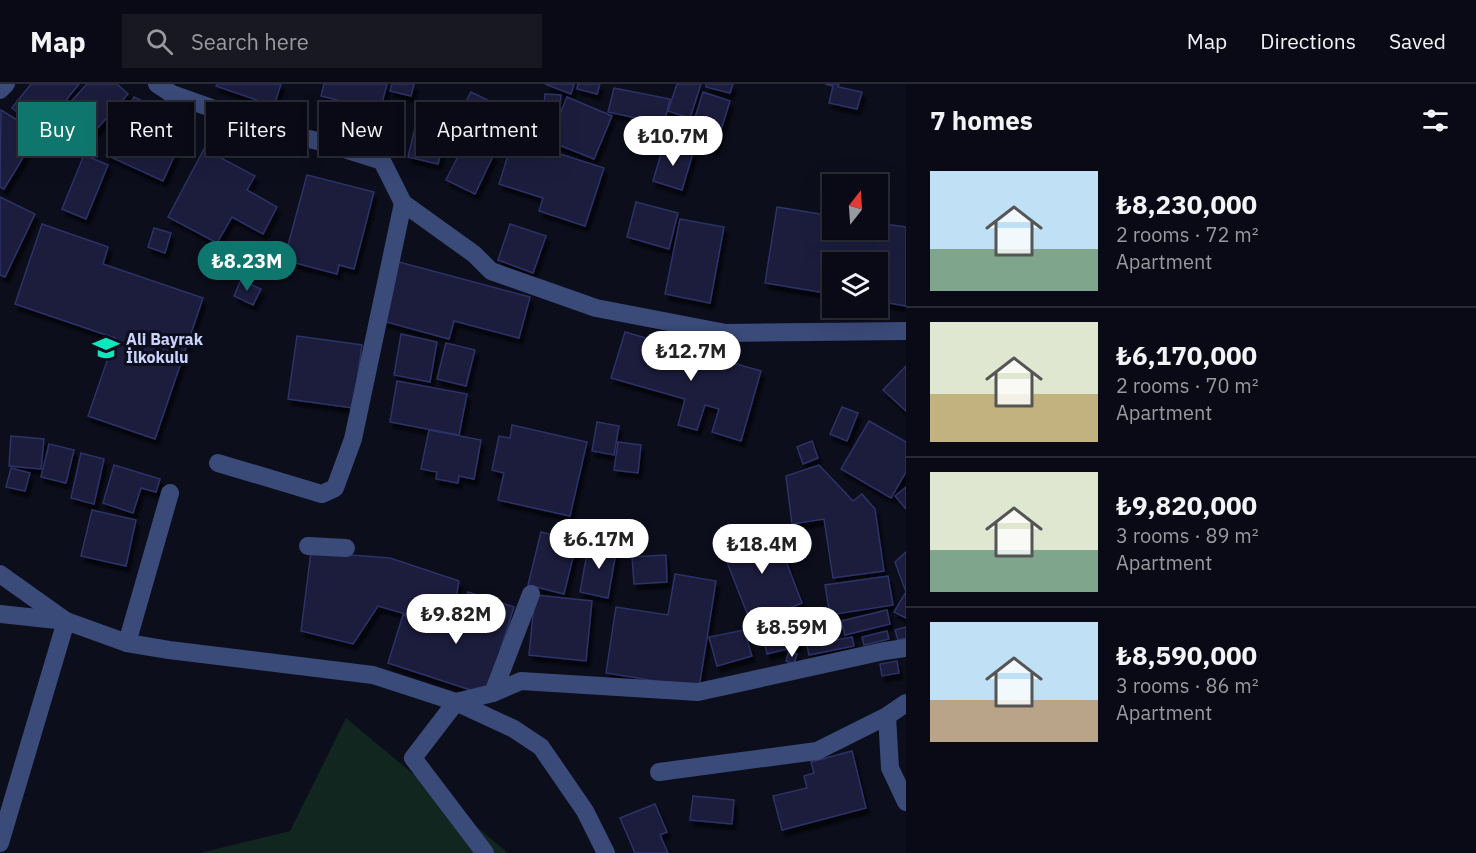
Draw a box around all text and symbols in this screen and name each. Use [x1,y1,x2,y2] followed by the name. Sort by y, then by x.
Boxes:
[122,14,542,68] search box
[30,23,86,60] text: Map
[143,25,176,58] icon: search
[191,27,309,56] text: Search here
[1187,27,1227,55] text: Map
[1260,27,1356,55] text: Directions
[1389,27,1446,55] text: Saved
[18,102,96,156] chip: Buy
[108,102,194,156] chip: Rent
[206,102,307,156] chip: Filters
[319,102,404,156] chip: New
[416,102,559,156] chip: Apartment
[930,103,1033,137] text: 7 homes
[1419,104,1452,137] icon: filters
[624,116,722,167] pin: ₺10.7M
[638,122,708,149] text: ₺10.7M
[822,174,888,240] north arrow
[822,174,888,318] map controls
[1116,187,1257,221] text: ₺8,230,000
[978,195,1050,267] icon: home
[1116,221,1259,248] text: 2 rooms · 72 m²
[198,241,296,292] pin: ₺8.23M
[212,247,282,274] text: ₺8.23M
[1116,248,1212,275] text: Apartment
[822,252,888,318] button: layers
[126,329,204,367] place label: Ali Bayrak İlkokulu
[642,331,740,382] pin: ₺12.7M
[91,333,121,363] school or university icon: Ali Bayrak İlkokulu
[656,337,726,364] text: ₺12.7M
[1116,338,1257,372] text: ₺6,170,000
[978,346,1050,418] icon: home
[1116,372,1259,399] text: 2 rooms · 70 m²
[1116,399,1212,426] text: Apartment
[1116,488,1257,522] text: ₺9,820,000
[978,496,1050,568] icon: home
[550,519,648,570] pin: ₺6.17M
[1116,522,1259,549] text: 3 rooms · 89 m²
[713,524,811,575] pin: ₺18.4M
[564,525,634,552] text: ₺6.17M
[727,530,797,557] text: ₺18.4M
[1116,549,1212,576] text: Apartment
[407,594,505,645] pin: ₺9.82M
[421,600,491,627] text: ₺9.82M
[743,607,841,658] pin: ₺8.59M
[757,613,827,640] text: ₺8.59M
[1116,638,1257,672] text: ₺8,590,000
[978,646,1050,718] icon: home
[1116,672,1259,699] text: 3 rooms · 86 m²
[1116,699,1212,726] text: Apartment

